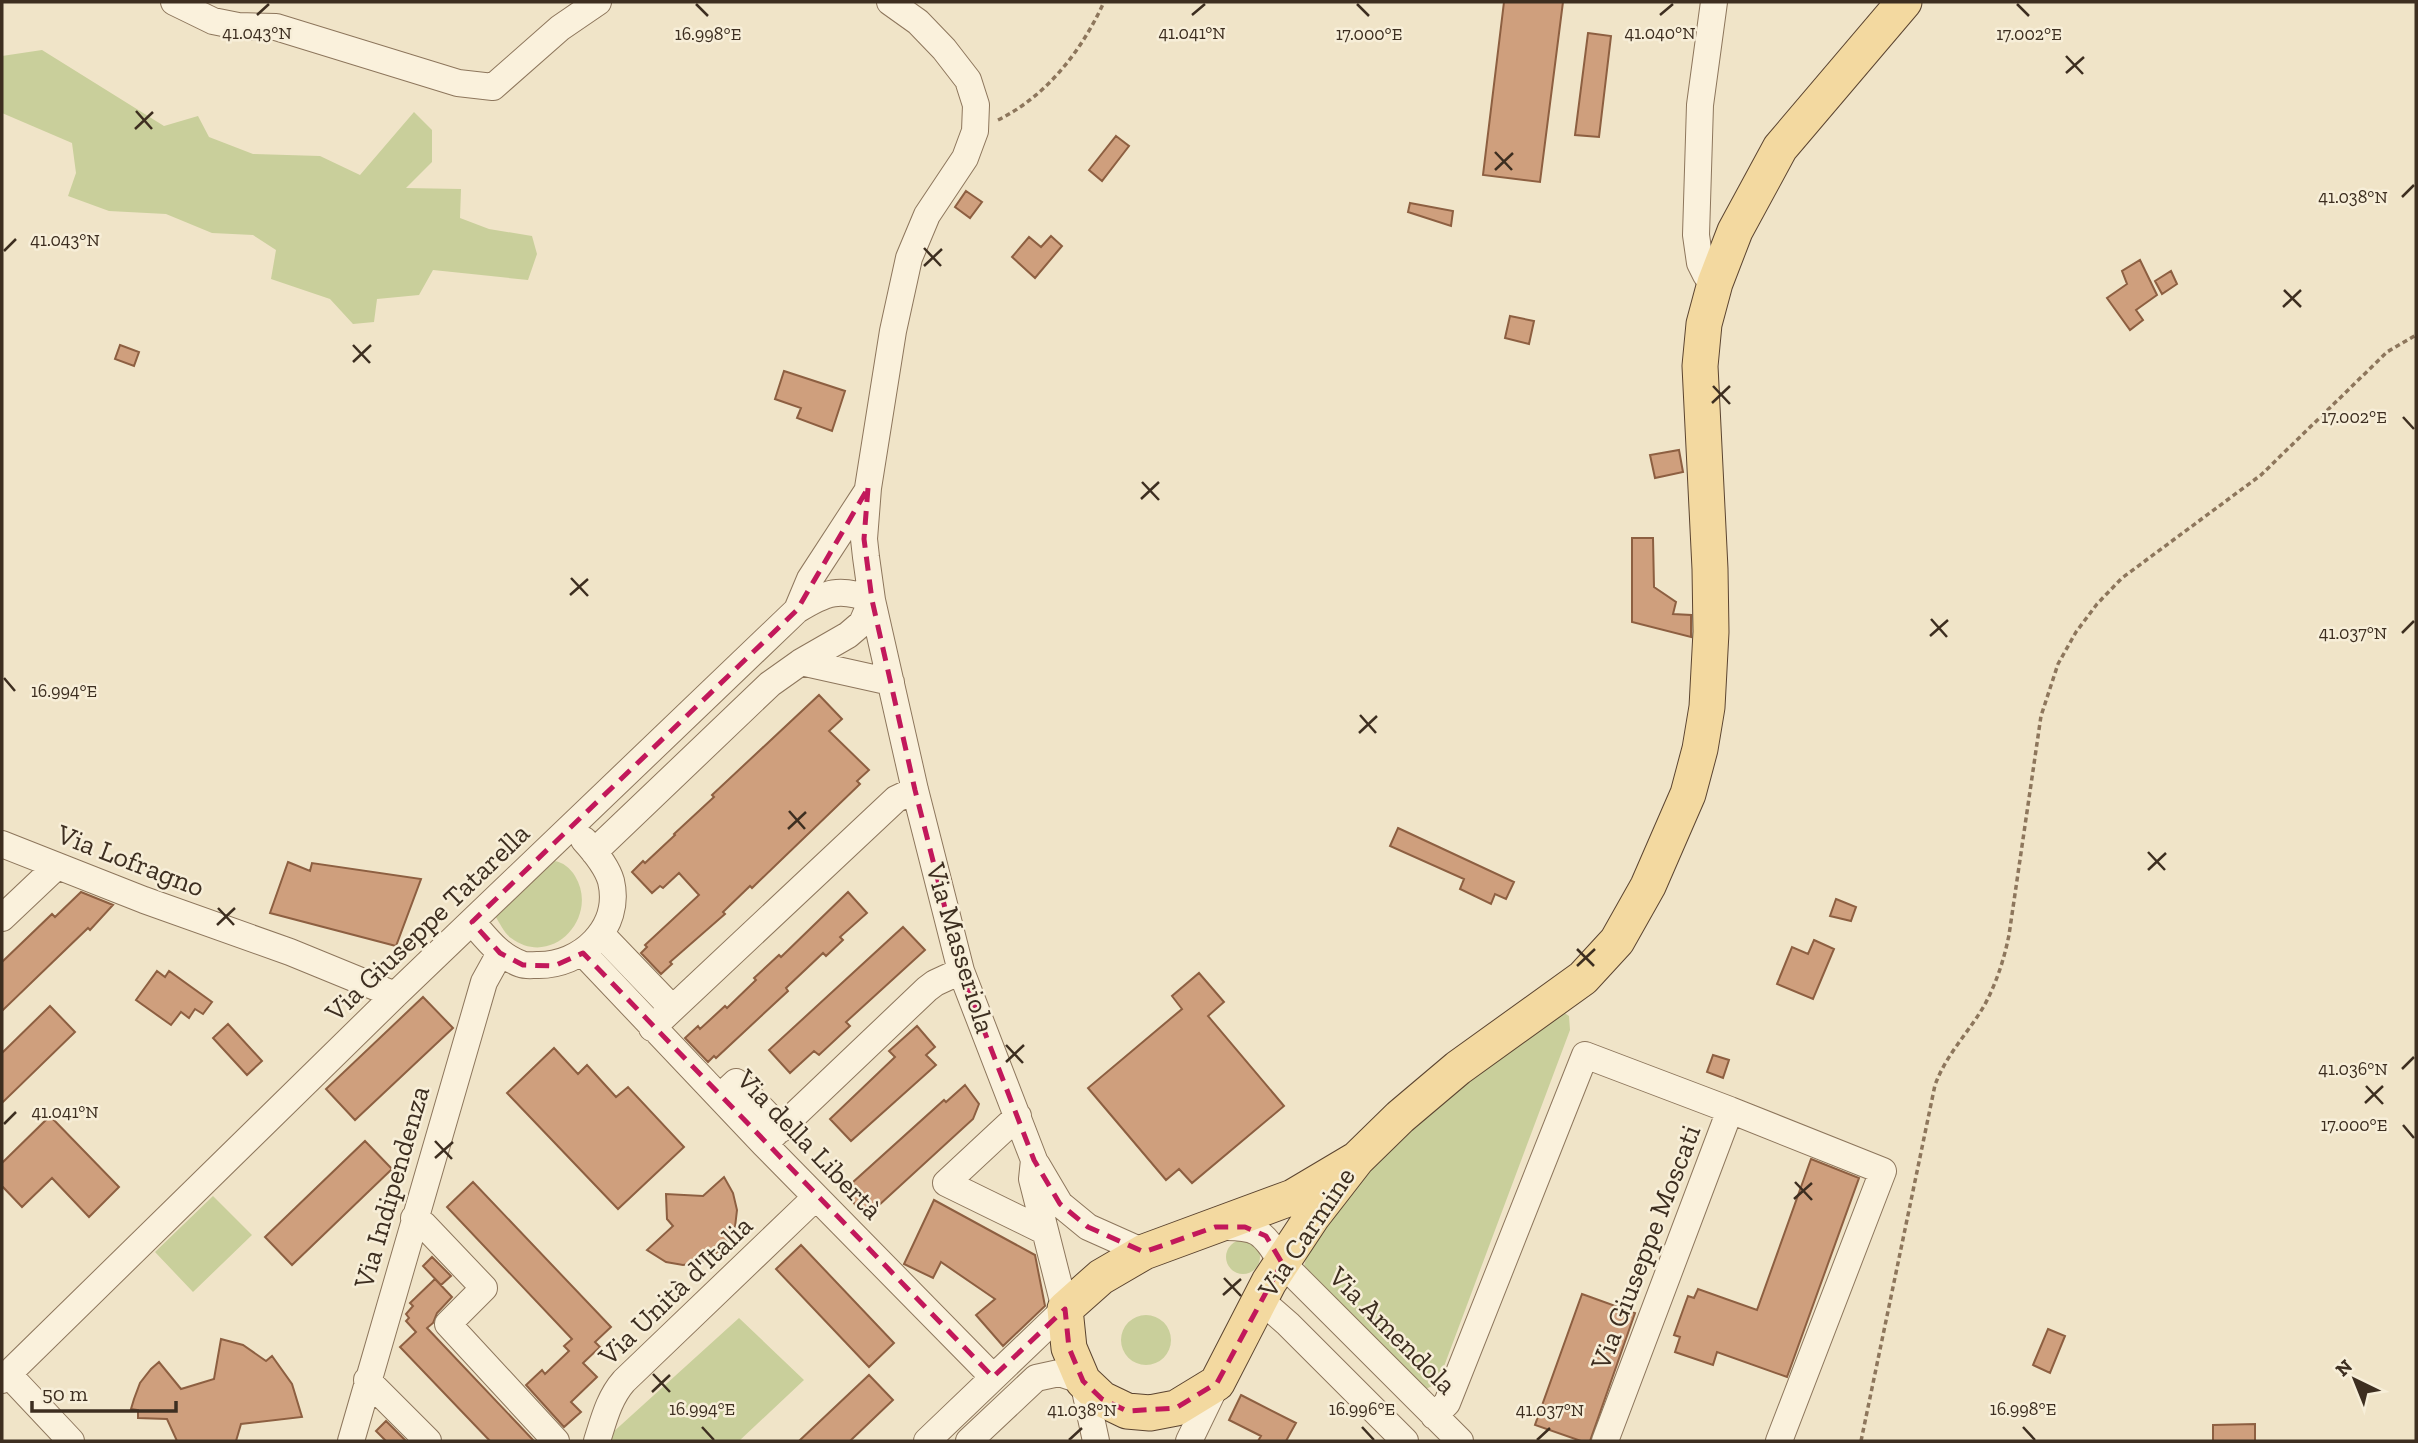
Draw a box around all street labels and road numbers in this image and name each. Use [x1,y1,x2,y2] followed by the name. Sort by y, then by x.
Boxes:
[318,816,537,1029] street label: Via Giuseppe Tatarella
[52,817,209,904] street label: Via Lofragno
[919,858,1002,1038] street label: Via Masseriola
[729,1062,890,1226] street label: Via della Libertà
[347,1082,436,1293] street label: Via Indipendenza
[1583,1120,1707,1375] street label: Via Giuseppe Moscati
[1250,1161,1362,1304] street label: Via Carmine
[591,1208,759,1373] street label: Via Unità d'Italia
[1321,1259,1464,1401] street label: Via Amendola

